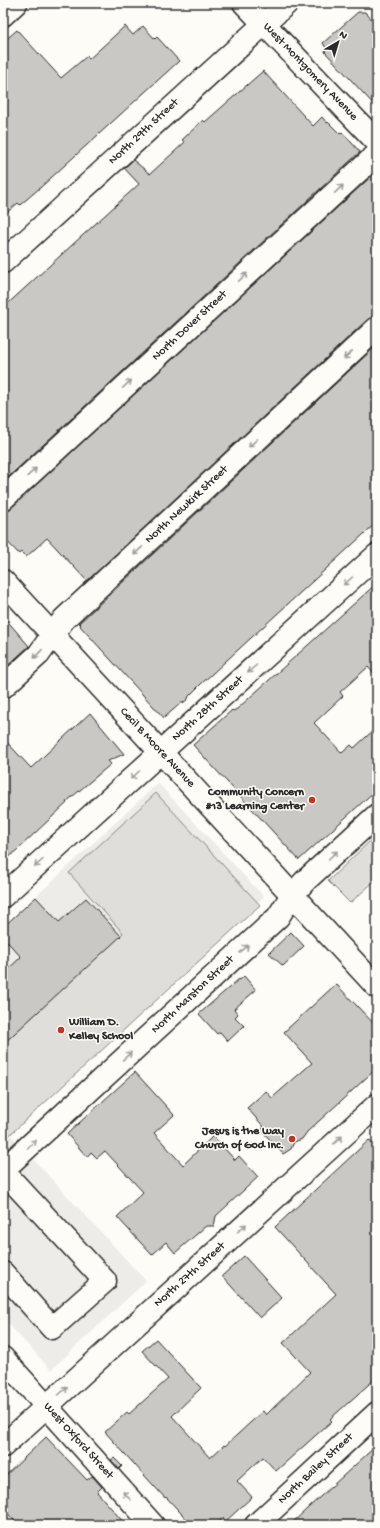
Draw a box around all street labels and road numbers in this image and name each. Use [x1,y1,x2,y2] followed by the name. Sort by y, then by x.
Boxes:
[260,20,361,124] street label: West Montgomery Avenue
[106,95,183,168] street label: North 29th Street
[150,287,231,364] street label: North Dover Street
[143,462,232,547] street label: North Newkirk Street
[169,673,247,745] street label: North 28th Street
[116,705,198,791] street label: Cecil B Moore Avenue
[149,952,238,1037] street label: North Marston Street
[152,1239,229,1311] street label: North 27th Street
[40,1400,117,1483] street label: West Oxford Street
[276,1430,357,1507] street label: North Bailey Street

